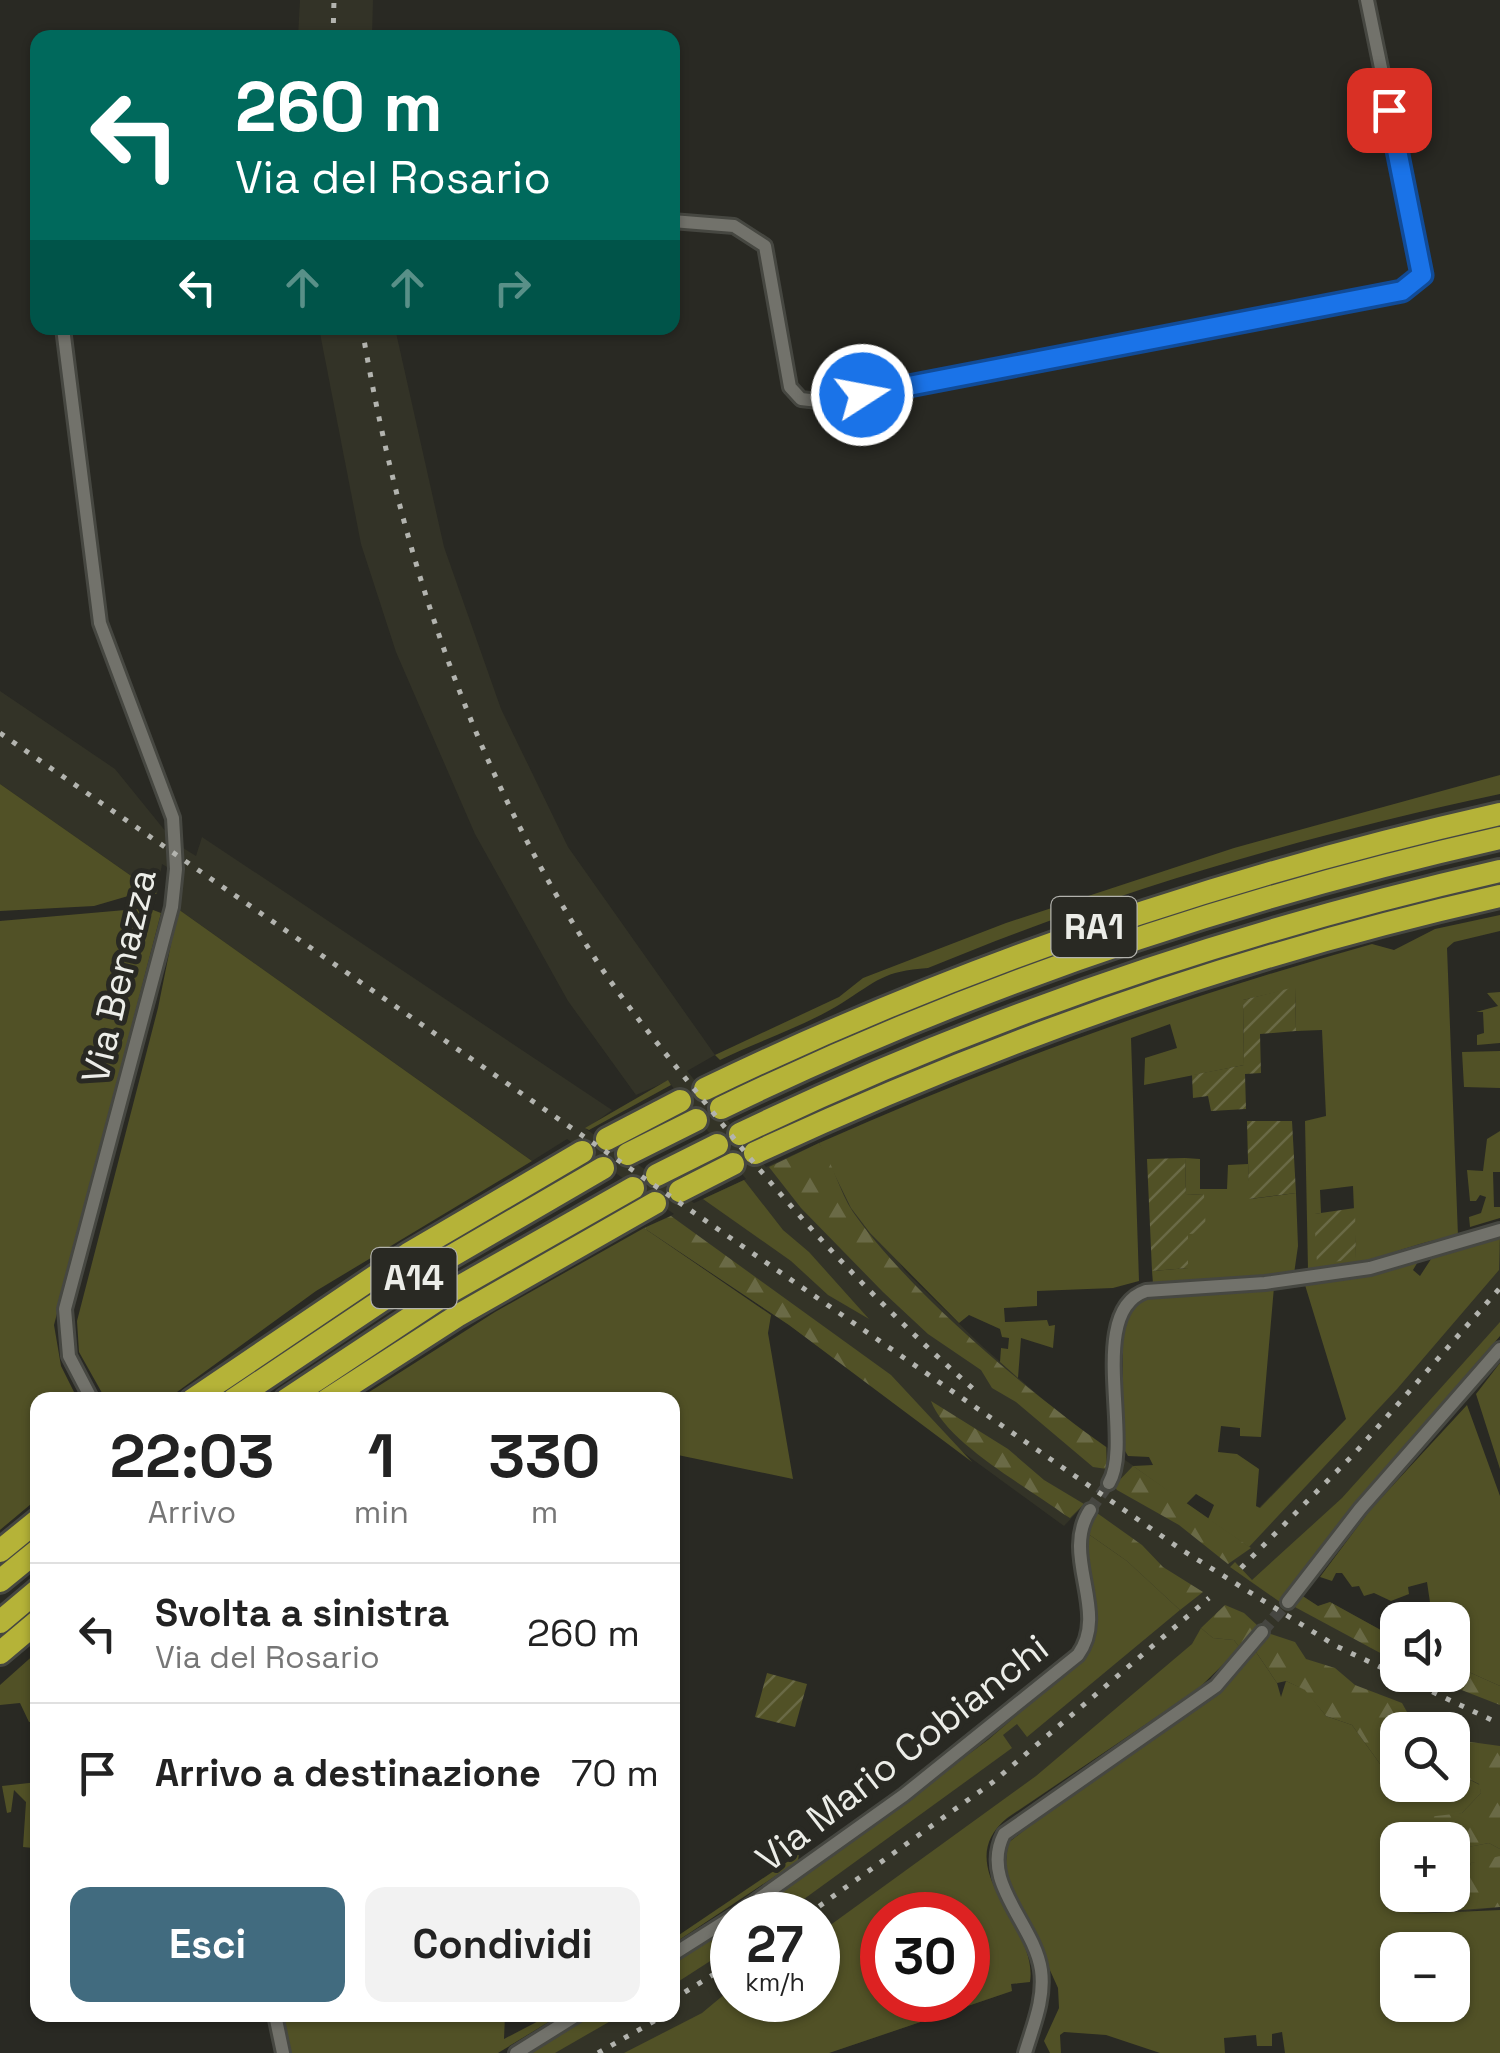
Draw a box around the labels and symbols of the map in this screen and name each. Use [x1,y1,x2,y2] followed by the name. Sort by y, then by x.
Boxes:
[1347,68,1432,153] pin
[810,343,914,447] position arrow
[71,864,167,1088] street label: Via Benazza
[1052,897,1136,957] road number: RA1
[372,1248,456,1308] road number: A14
[746,1624,1058,1882] street label: Via Mario Cobianchi
[860,1892,990,2022] speed limit sign: 30

